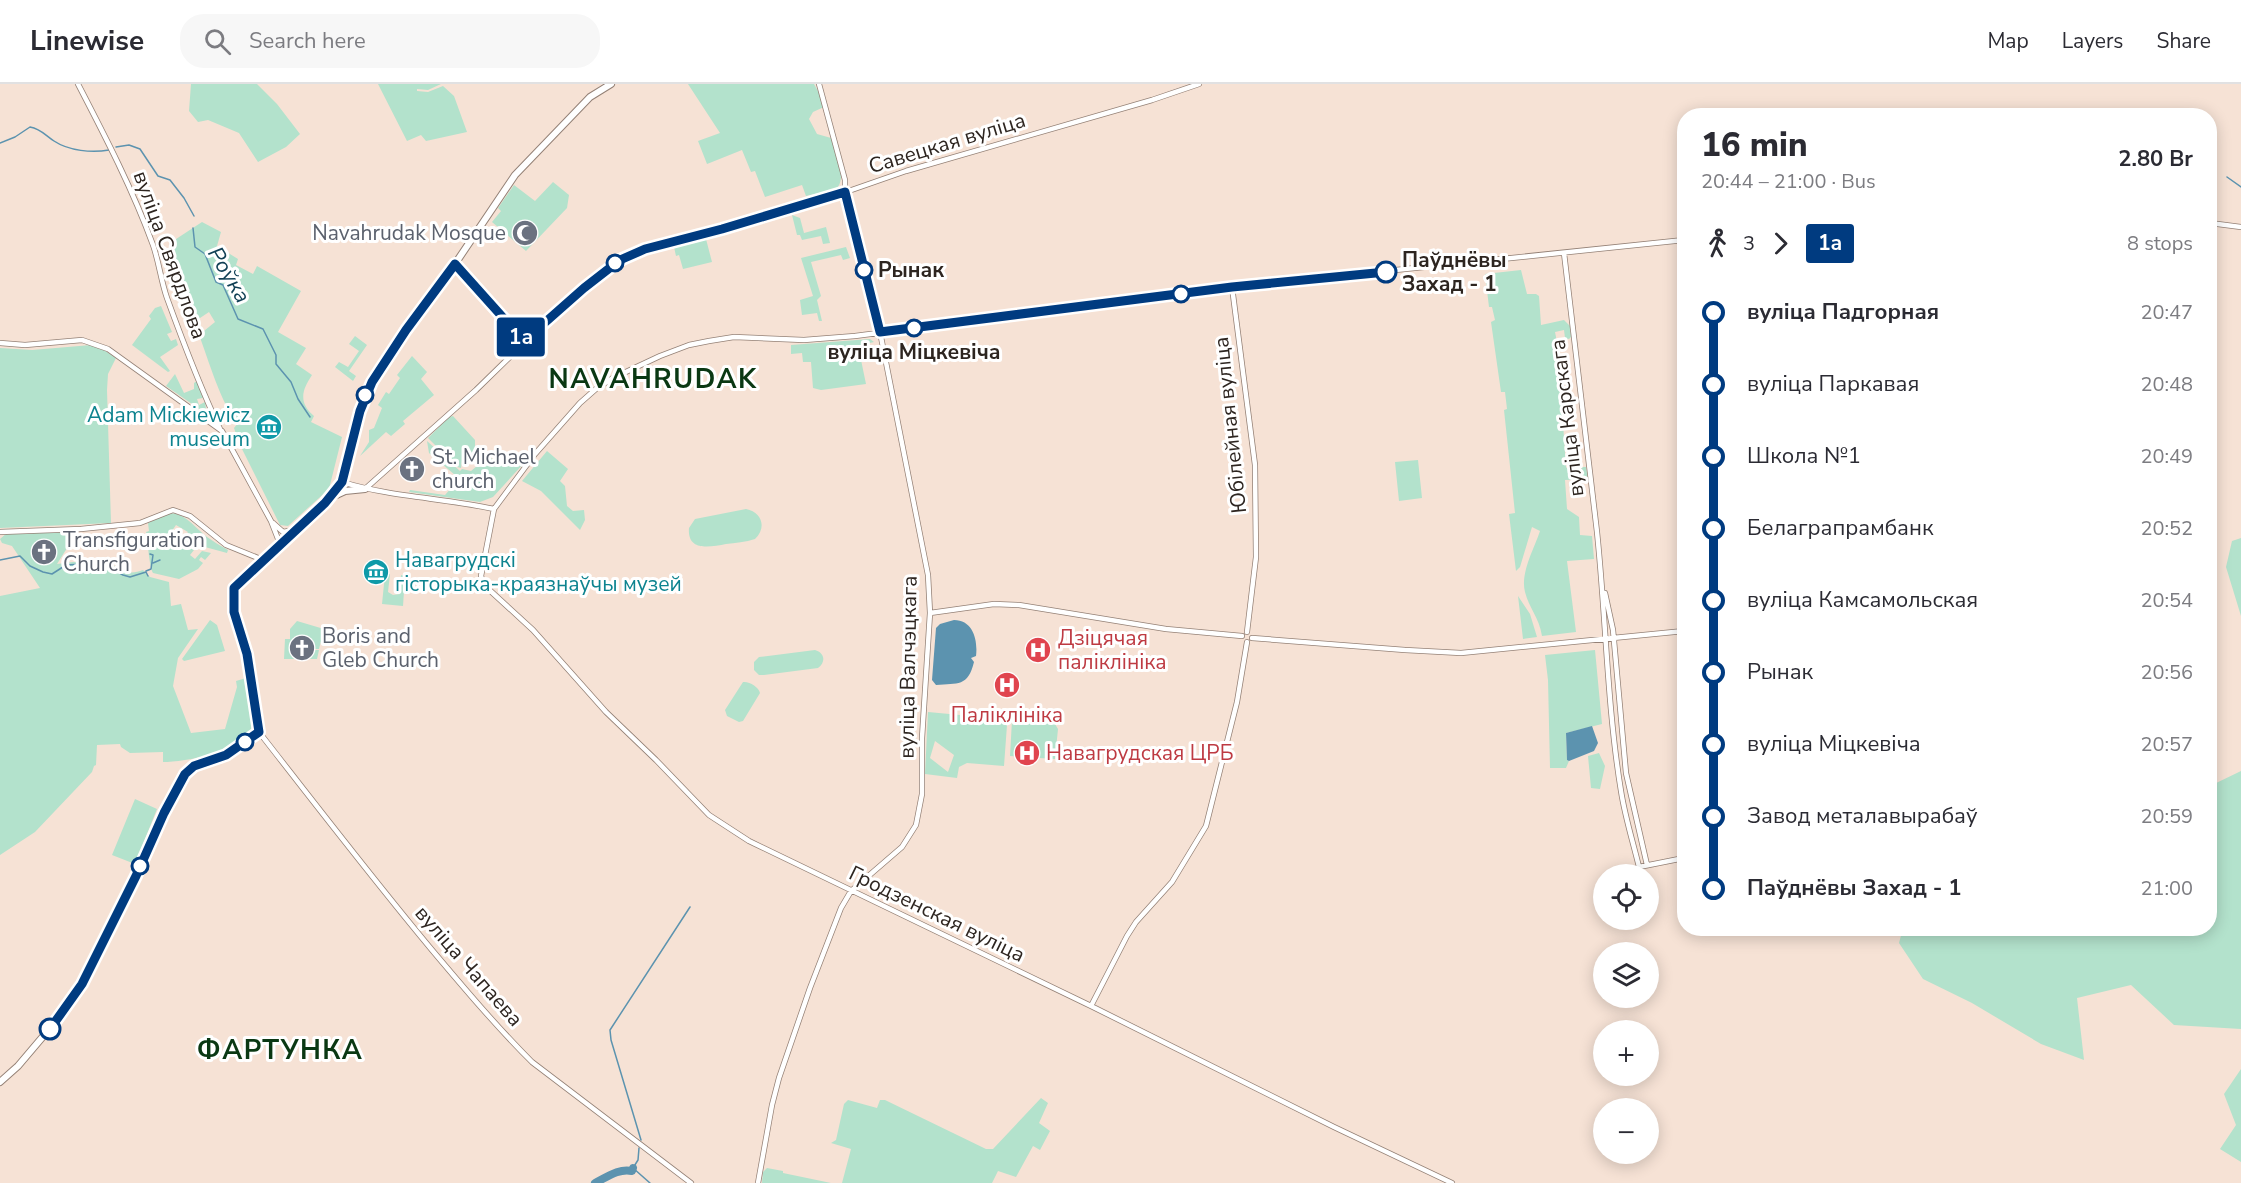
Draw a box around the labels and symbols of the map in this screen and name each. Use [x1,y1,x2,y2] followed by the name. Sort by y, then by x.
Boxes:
[865,106,1029,180] street label: Савецкая вуліца
[127,167,213,343] street label: вуліца Свярдлова
[510,218,540,248] mosque icon: Navahrudak Mosque
[312,219,506,247] place label: Navahrudak Mosque
[200,241,258,309] water label: Роўка
[1402,246,1507,298] place label: Паўднёвы Захад - 1
[606,254,624,272] unlabelled marker
[878,256,944,284] place label: Рынак
[855,261,873,279] marker: Рынак
[1375,261,1397,283] marker: Паўднёвы Захад - 1
[1172,285,1190,303] unlabelled marker
[494,318,548,356] line badge: 1а
[905,319,923,337] marker: вуліца Міцкевіча
[1207,335,1253,515] street label: Юбілейная вуліца
[827,338,1001,366] place label: вуліца Міцкевіча
[1543,338,1591,498] street label: вуліца Карскага
[549,361,757,398] district label: NAVAHRUDAK
[356,386,374,404] unlabelled marker
[87,401,250,453] place label: Adam Mickiewicz museum
[254,412,284,442] museum icon: Adam Mickiewicz museum
[432,443,536,495] place label: St. Michael church
[397,454,427,484] church icon: St. Michael church
[63,526,205,578] place label: Transfiguration Church
[29,537,59,567] church icon: Transfiguration Church
[395,546,682,598] place label: Навагрудскі гісторыка-краязнаўчы музей
[361,557,391,587] museum icon: Навагрудскі гісторыка-краязнаўчы музей
[892,575,924,759] street label: вуліца Валчэцкага
[322,622,439,674] place label: Boris and Gleb Church
[1058,624,1167,676] place label: Дзіцячая паліклініка
[287,633,317,663] church icon: Boris and Gleb Church
[1023,635,1053,665] hospital icon: Дзіцячая паліклініка
[992,670,1022,700] hospital icon: Паліклініка
[951,701,1063,729] place label: Паліклініка
[236,733,254,751] unlabelled marker
[1012,738,1042,768] hospital icon: Навагрудская ЦРБ
[1046,739,1234,767] place label: Навагрудская ЦРБ
[131,857,149,875] unlabelled marker
[844,859,1030,969] street label: Гродзенская вуліца
[409,900,529,1032] street label: вуліца Чапаева
[39,1018,61,1040] unlabelled marker
[197,1032,363,1069] district label: ФАРТУНКА

